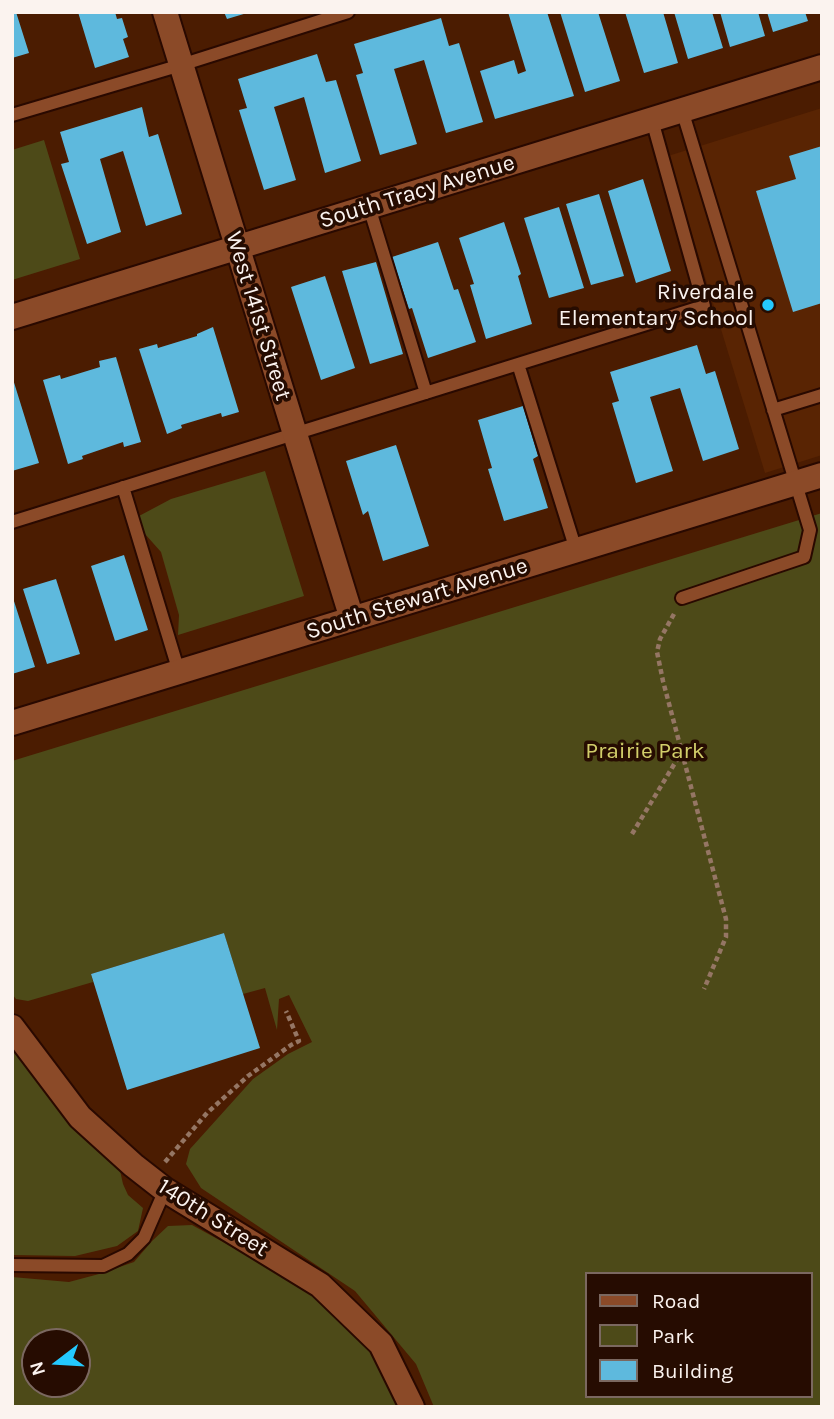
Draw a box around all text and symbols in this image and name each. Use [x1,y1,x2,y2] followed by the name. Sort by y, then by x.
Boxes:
[316,149,518,235] street label: South Tracy Avenue
[219,228,297,404] street label: West 141st Street
[559,278,754,332] place label: Riverdale Elementary School
[760,297,776,313] marker: Riverdale Elementary School
[303,552,531,646] street label: South Stewart Avenue
[585,737,705,765] park label: Prairie Park
[153,1173,273,1263] street label: 140th Street
[586,1272,813,1398] legend
[652,1289,700,1313] text: Road
[652,1324,695,1348] text: Park
[21,1328,91,1398] north arrow
[25,1359,50,1378] text: N
[652,1359,733,1383] text: Building

